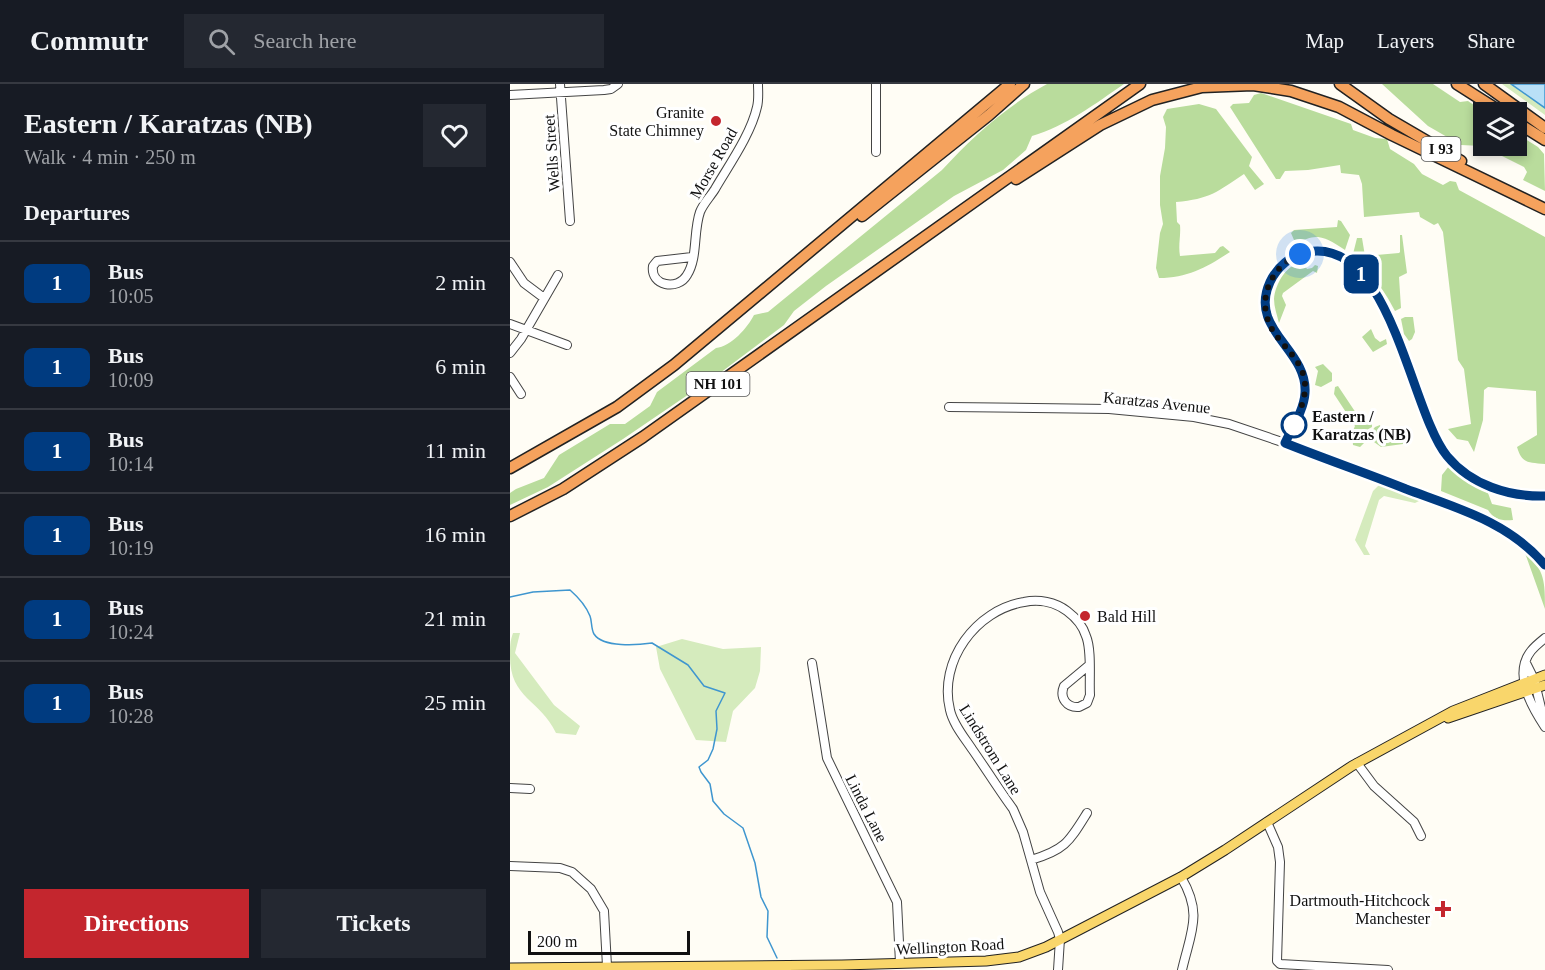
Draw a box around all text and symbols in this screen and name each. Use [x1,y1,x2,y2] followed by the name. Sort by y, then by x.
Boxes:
[184,14,604,68] search box
[30,25,148,56] text: Commutr
[205,25,238,58] icon: search
[253,28,356,53] text: Search here
[1306,29,1344,53] text: Map
[1377,29,1434,53] text: Layers
[1467,29,1515,53] text: Share
[1473,102,1527,156] map controls
[1473,102,1527,156] button: layers
[423,104,486,167] button: heart
[609,104,704,140] place label: Granite State Chimney
[24,108,313,139] text: Eastern / Karatzas (NB)
[540,113,563,192] street label: Wells Street
[709,114,723,128] marker: Granite State Chimney
[686,125,740,202] street label: Morse Road
[1422,137,1460,161] road number: I 93
[24,146,196,168] text: Walk · 4 min · 250 m
[24,200,130,225] text: Departures
[1285,239,1315,269] your location
[1342,254,1380,294] line badge: 1
[108,259,143,284] text: Bus
[1356,262,1366,286] text: 1
[435,270,486,295] text: 2 min
[52,271,62,295] text: 1
[108,285,154,307] text: 10:05
[108,343,143,368] text: Bus
[435,354,486,379] text: 6 min
[52,355,62,379] text: 1
[108,369,154,391] text: 10:09
[686,372,750,396] road number: NH 101
[1103,388,1211,417] street label: Karatzas Avenue
[1312,408,1411,444] place label: Eastern / Karatzas (NB)
[1281,412,1307,438] marker: Eastern / Karatzas (NB)
[108,427,143,452] text: Bus
[425,438,486,463] text: 11 min
[52,439,62,463] text: 1
[108,453,154,475] text: 10:14
[108,511,143,536] text: Bus
[424,522,486,547] text: 16 min
[52,523,62,547] text: 1
[108,537,154,559] text: 10:19
[108,595,143,620] text: Bus
[424,606,486,631] text: 21 min
[52,607,62,631] text: 1
[1097,608,1157,625] place label: Bald Hill
[1078,609,1092,623] marker: Bald Hill
[108,621,154,643] text: 10:24
[108,679,143,704] text: Bus
[424,690,486,715] text: 25 min
[52,691,62,715] text: 1
[956,701,1025,797] street label: Lindstrom Lane
[108,705,154,727] text: 10:28
[842,772,891,845] street label: Linda Lane
[24,889,249,958] button: Directions
[261,889,486,958] button: Tickets
[1290,892,1431,927] place label: Dartmouth-Hitchcock Manchester
[1434,900,1452,918] marker: Dartmouth-Hitchcock Manchester
[528,928,690,956] scale bar
[537,933,577,950] text: 200 m
[895,935,1005,959] street label: Wellington Road

